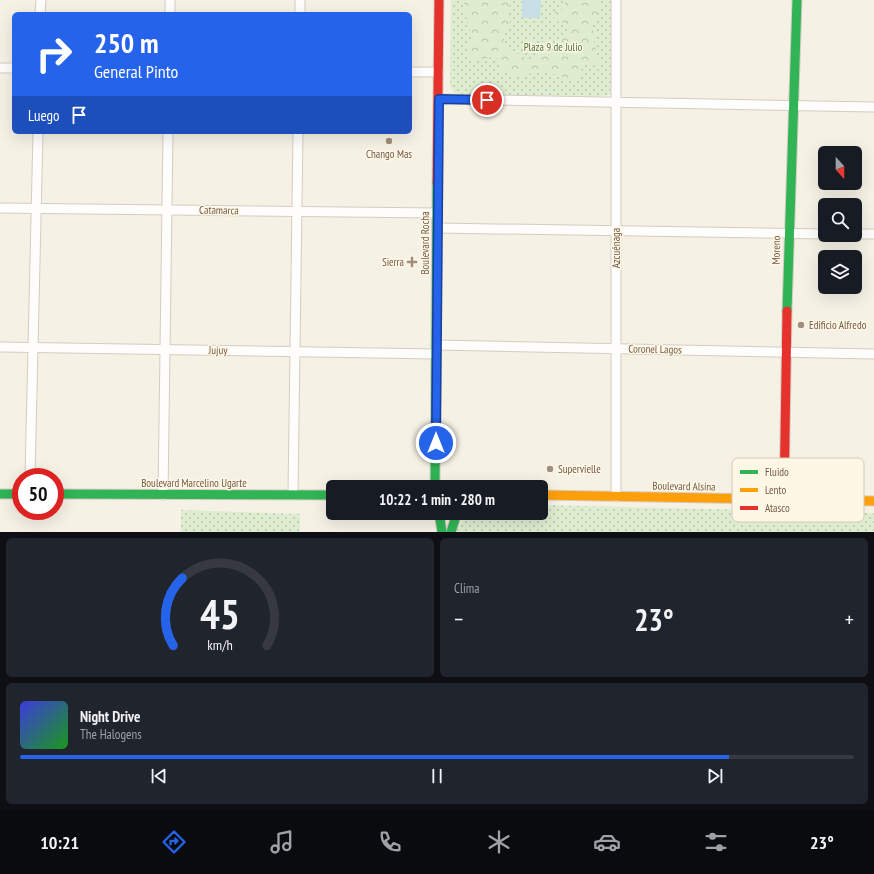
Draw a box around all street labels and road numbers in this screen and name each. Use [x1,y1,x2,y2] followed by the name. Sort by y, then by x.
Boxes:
[199,203,239,217] street label: Catamarca
[418,211,432,275] street label: Boulevard Rocha
[609,228,623,268] street label: Azcuénaga
[769,235,783,265] street label: Moreno
[628,342,682,356] street label: Coronel Lagos
[208,343,228,357] street label: Jujuy
[141,476,247,490] street label: Boulevard Marcelino Ugarte
[652,478,716,494] street label: Boulevard Alsina

